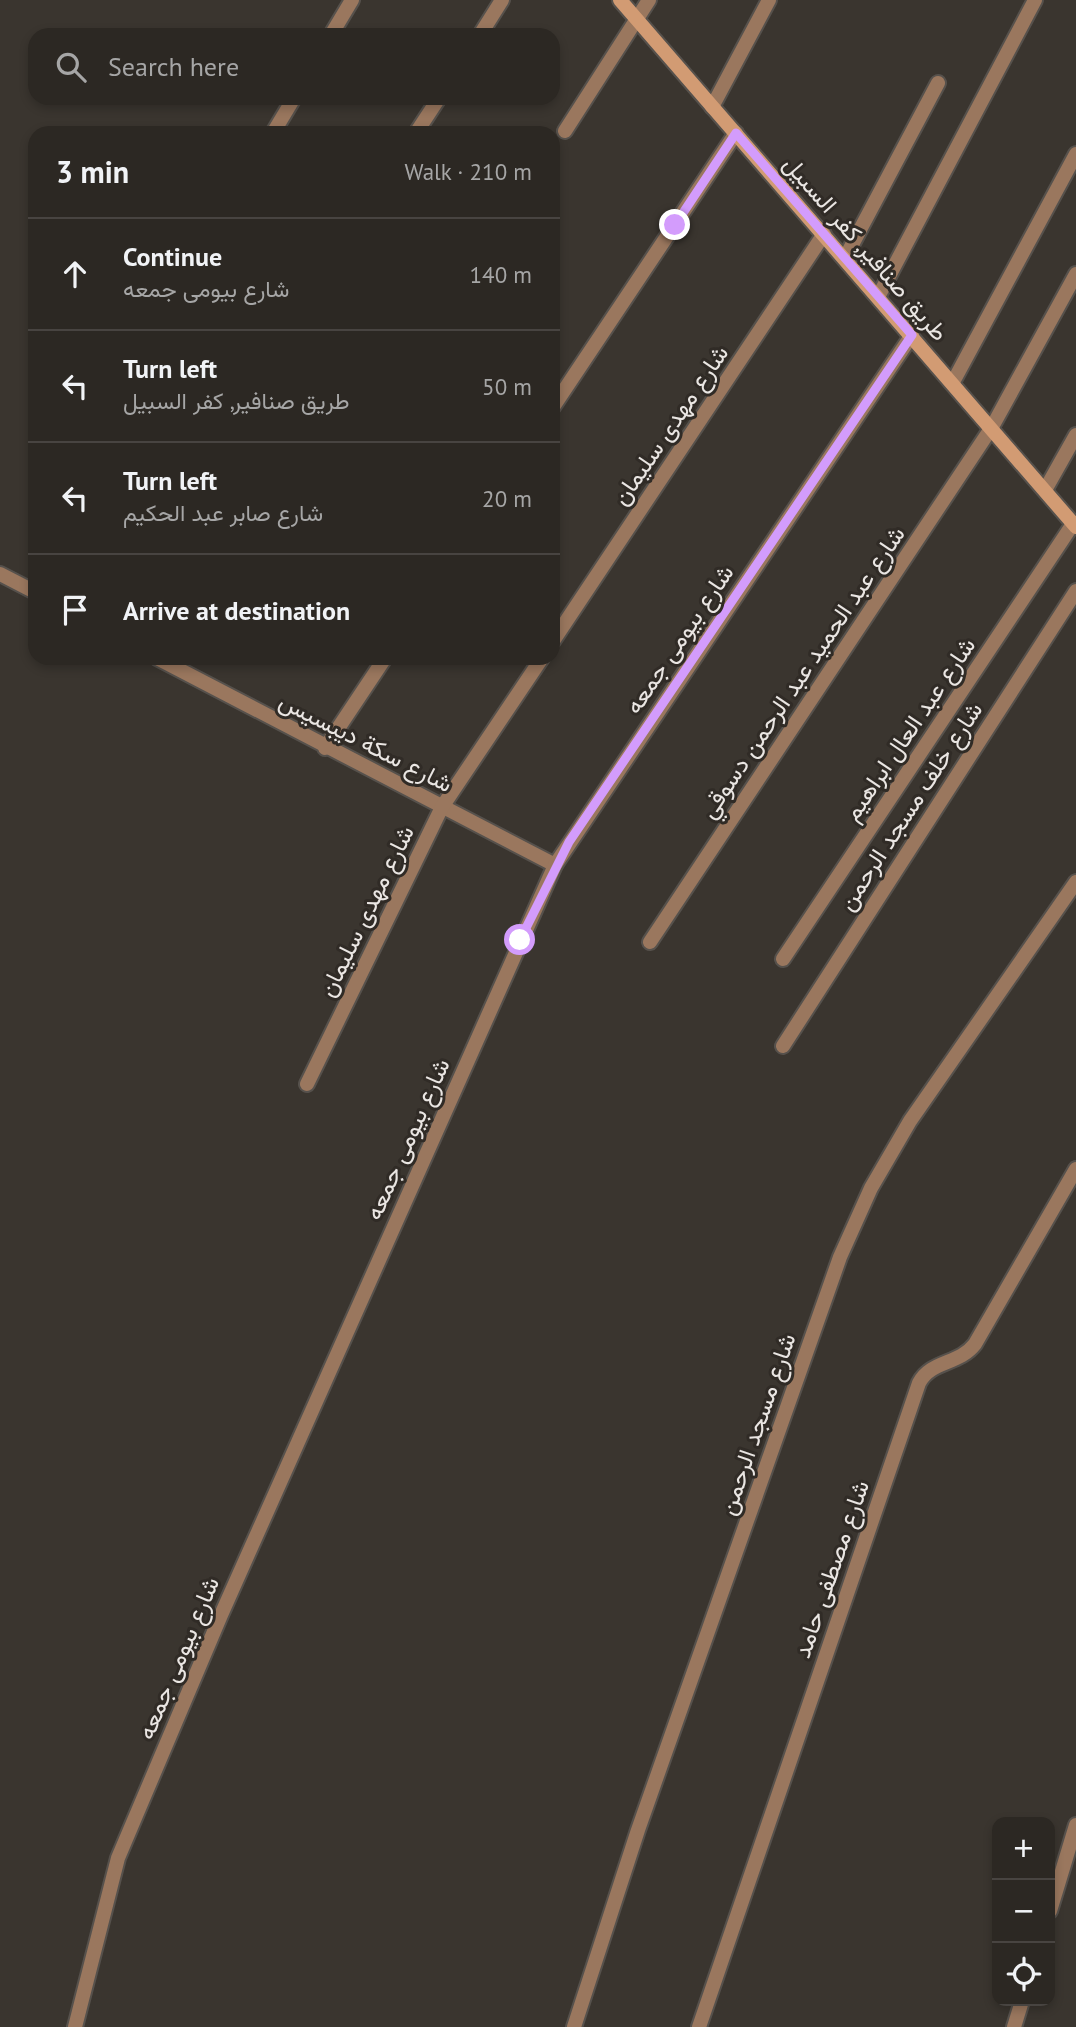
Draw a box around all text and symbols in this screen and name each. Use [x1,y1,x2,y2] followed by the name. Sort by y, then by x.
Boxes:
[28,28,560,105] search box
[52,48,90,86] icon: search
[108,50,239,83] text: Search here
[777,149,955,347] street label: طريق صنافير, كفر السبيل
[56,152,129,191] text: 3 min
[405,157,532,186] text: Walk · 210 m
[659,209,690,240] route end
[123,240,222,273] text: Continue
[56,255,94,293] icon: ahead
[470,260,532,289] text: 140 m
[123,274,289,303] text: شارع بيومى جمعه
[605,339,736,512] street label: شارع مهدى سليمان
[123,352,217,385] text: Turn left
[56,367,94,405] icon: left
[482,372,532,401] text: 50 m
[123,386,350,415] text: طريق صنافير, كفر السبيل
[123,464,217,497] text: Turn left
[56,479,94,517] icon: left
[482,484,532,513] text: 20 m
[123,498,323,527] text: شارع صابر عبد الحكيم
[692,520,915,826] street label: شارع عبد الحميد عبد الرحمن دسوقي
[618,558,741,720] street label: شارع بيومى جمعه
[56,591,94,629] icon: arrive
[123,594,350,627] text: Arrive at destination
[836,631,983,828] street label: شارع عبد العال ابراهيم
[274,685,458,800] street label: شارع سكة ديبسيس
[831,696,990,917] street label: شارع خلف مسجد الرحمن
[311,820,422,1002] street label: شارع مهدى سليمان
[504,924,535,955] route start
[358,1053,457,1225] street label: شارع بيومى جمعه
[711,1329,804,1519] street label: شارع مسجد الرحمن
[786,1476,877,1662] street label: شارع مصطفى حامد
[130,1572,227,1744] street label: شارع بيومى جمعه
[992,1817,1055,2006] map controls
[992,1817,1055,1880] button: +
[992,1880,1055,1943] button: −
[992,1943,1055,2006] button: locate

